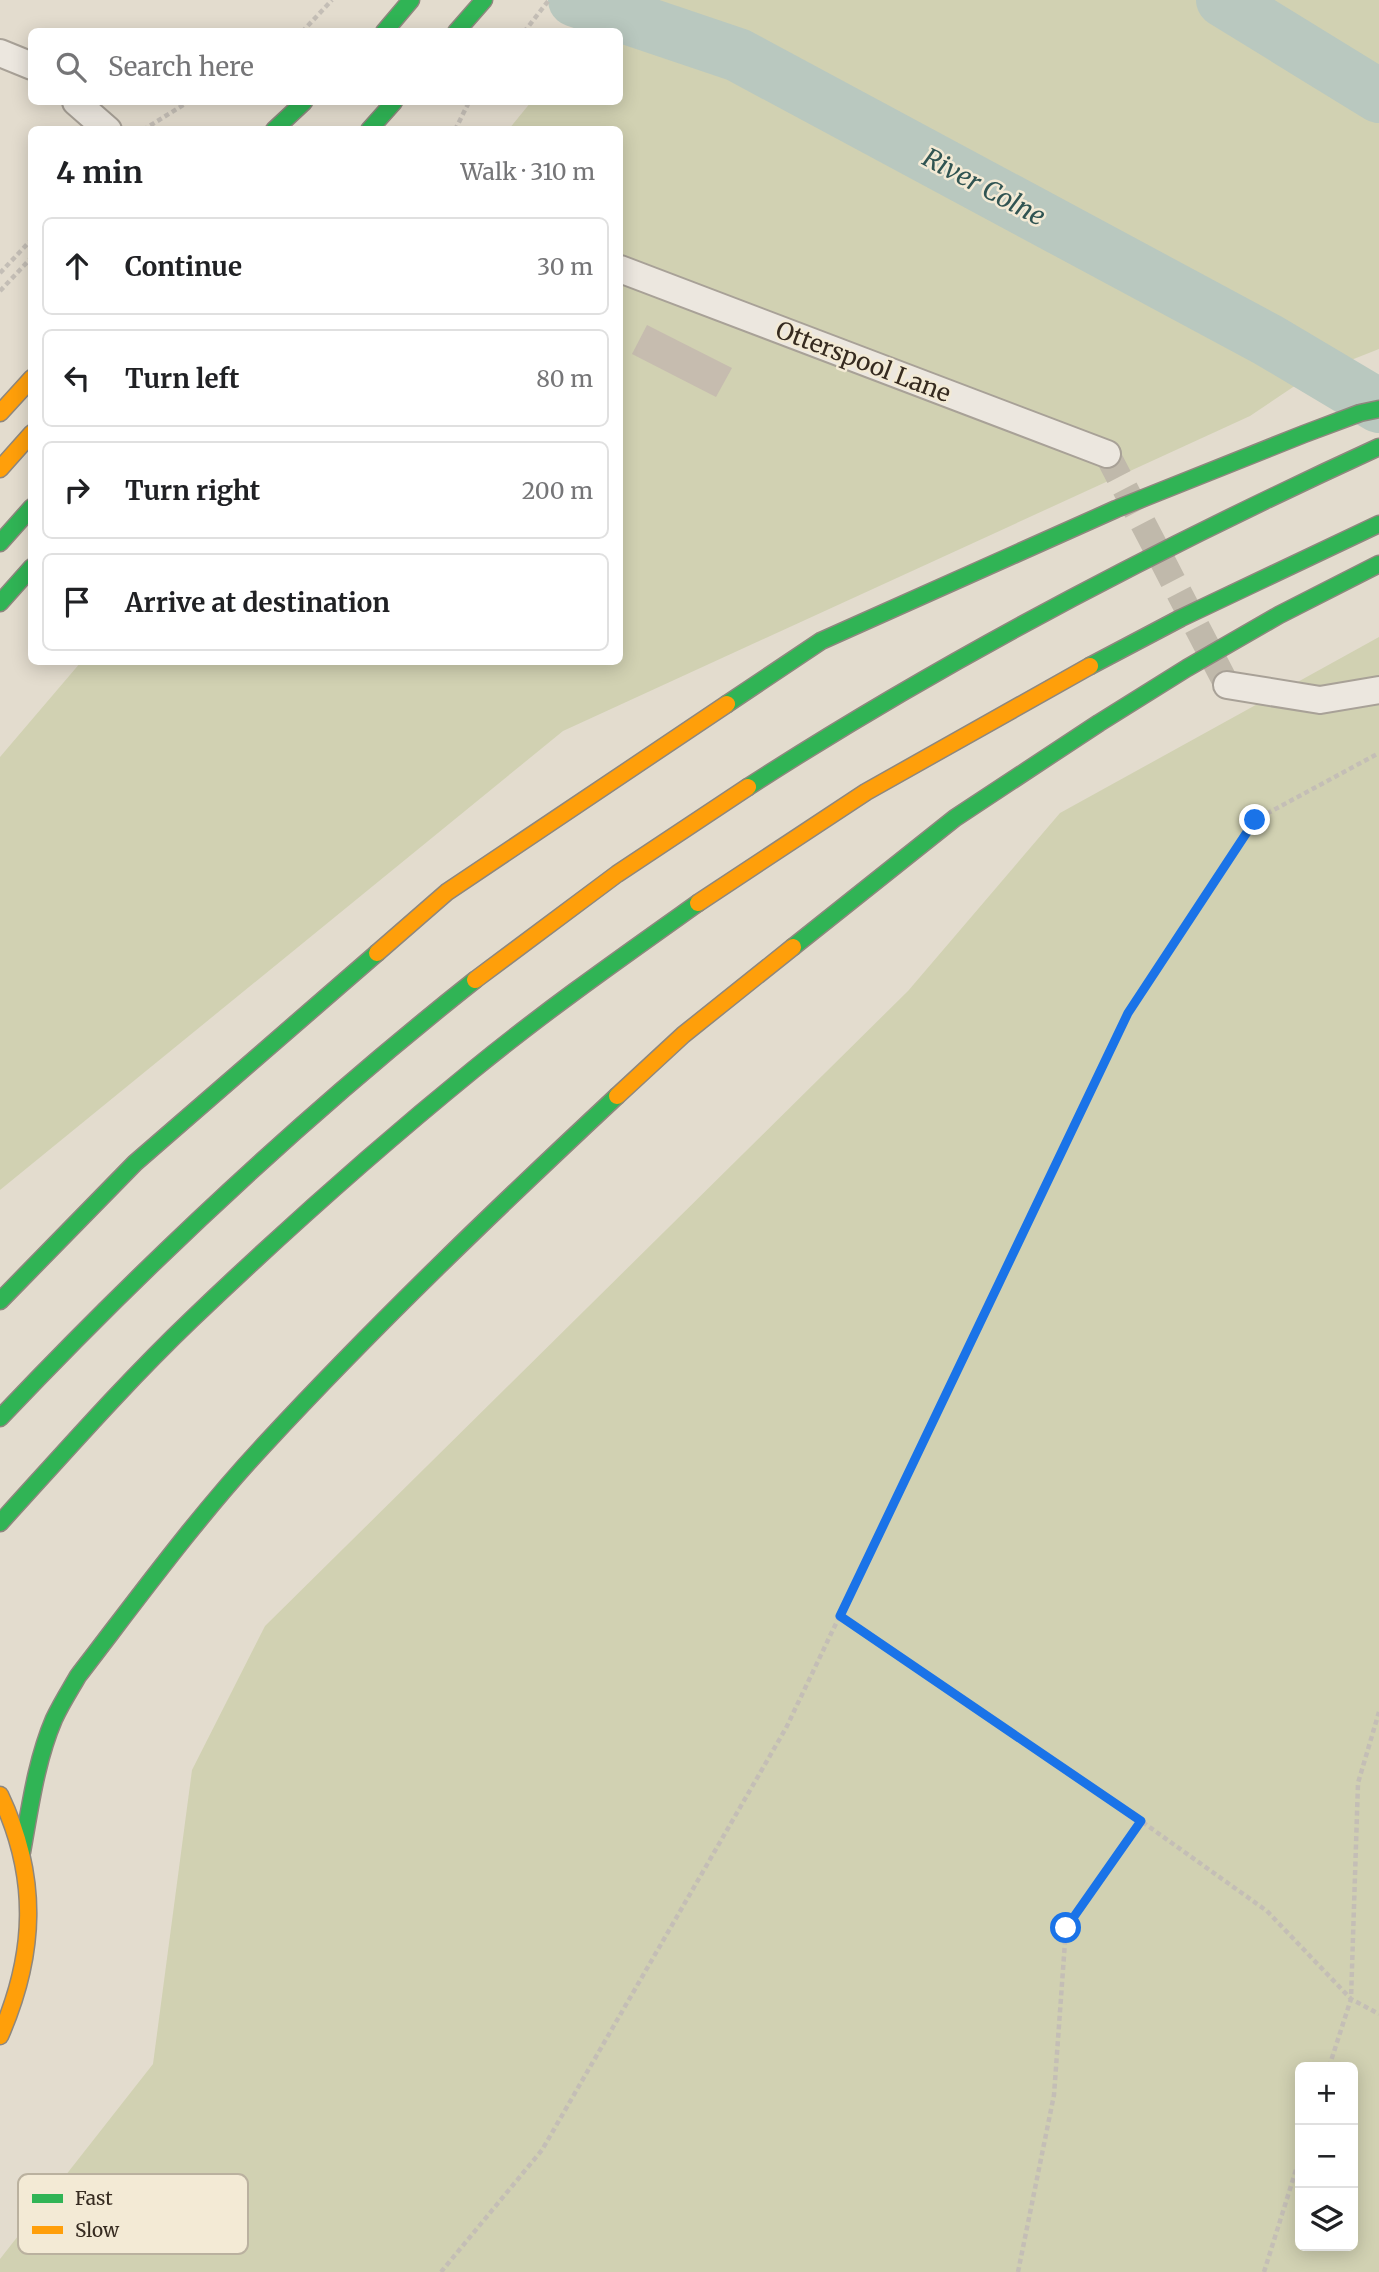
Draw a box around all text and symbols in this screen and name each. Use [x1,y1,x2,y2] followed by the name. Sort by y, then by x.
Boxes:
[28,28,623,105] search box
[52,48,90,86] icon: search
[108,50,254,83] text: Search here
[917,141,1051,233] water label: River Colne
[56,153,143,191] text: 4 min
[461,157,595,186] text: Walk · 310 m
[58,247,96,285] icon: ahead
[125,250,242,283] text: Continue
[537,252,593,281] text: 30 m
[771,314,955,409] street label: Otterspool Lane
[58,359,96,397] icon: left
[125,362,239,395] text: Turn left
[536,364,593,393] text: 80 m
[58,471,96,509] icon: right
[125,474,260,507] text: Turn right
[522,476,593,505] text: 200 m
[58,583,96,621] icon: arrive
[125,586,390,619] text: Arrive at destination
[1239,804,1270,835] route end
[1050,1912,1081,1943] route start
[1295,2062,1358,2251] map controls
[1295,2062,1358,2125] button: +
[1295,2125,1358,2188] button: −
[18,2174,248,2254] legend
[75,2186,113,2210] text: Fast
[1295,2188,1358,2251] button: layers
[75,2218,120,2242] text: Slow

